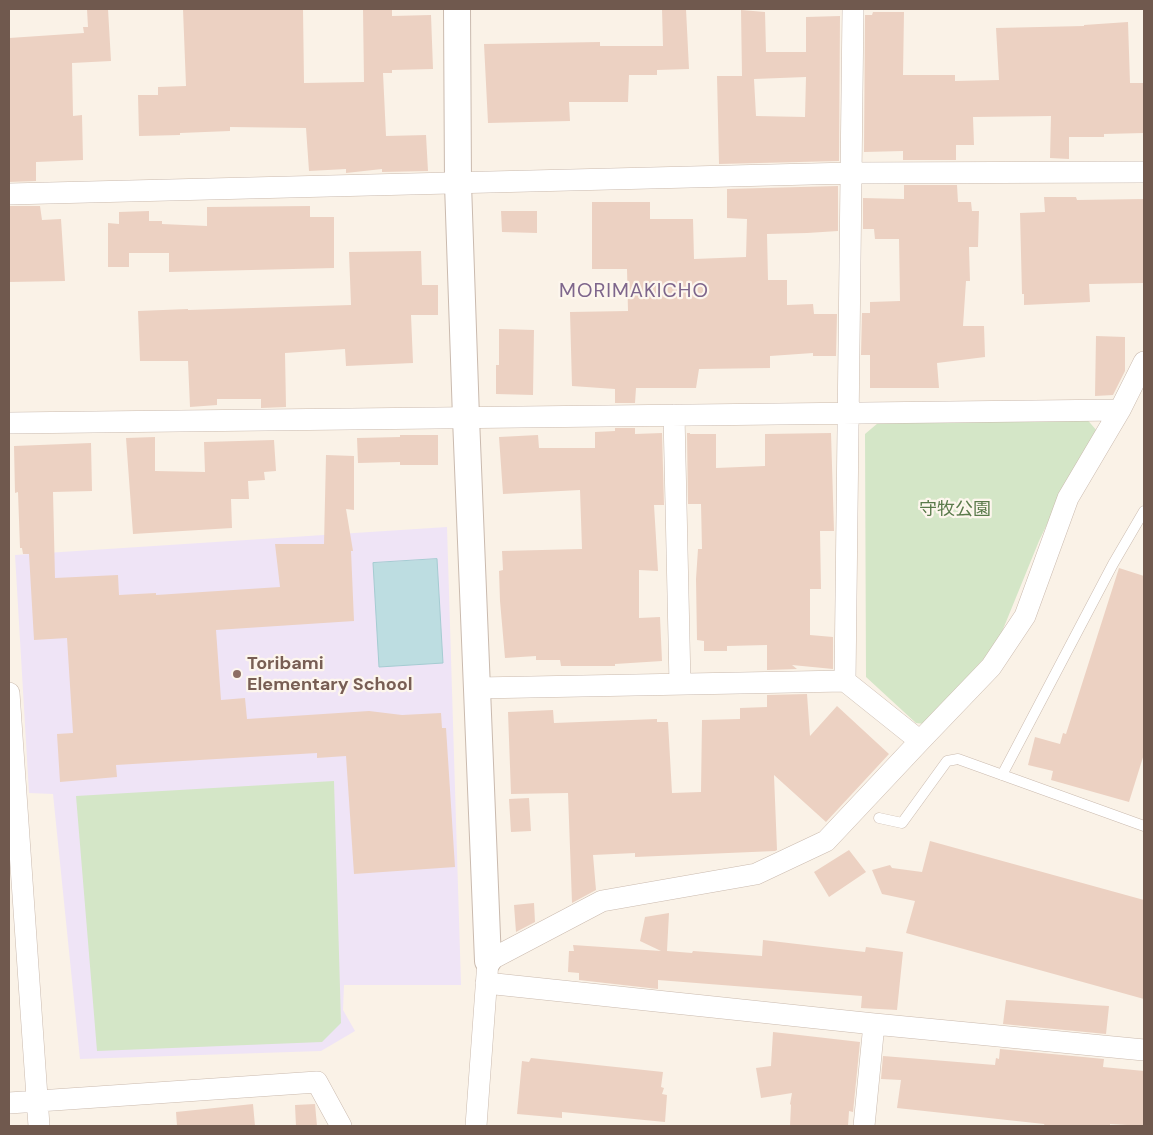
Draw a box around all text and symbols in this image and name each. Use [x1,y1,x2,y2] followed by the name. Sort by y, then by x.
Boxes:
[558,280,710,304] district label: MORIMAKICHO
[919,499,991,521] park label: 守牧公園
[247,653,413,696] place label: Toribami Elementary School
[231,668,243,680] marker: Toribami Elementary School

